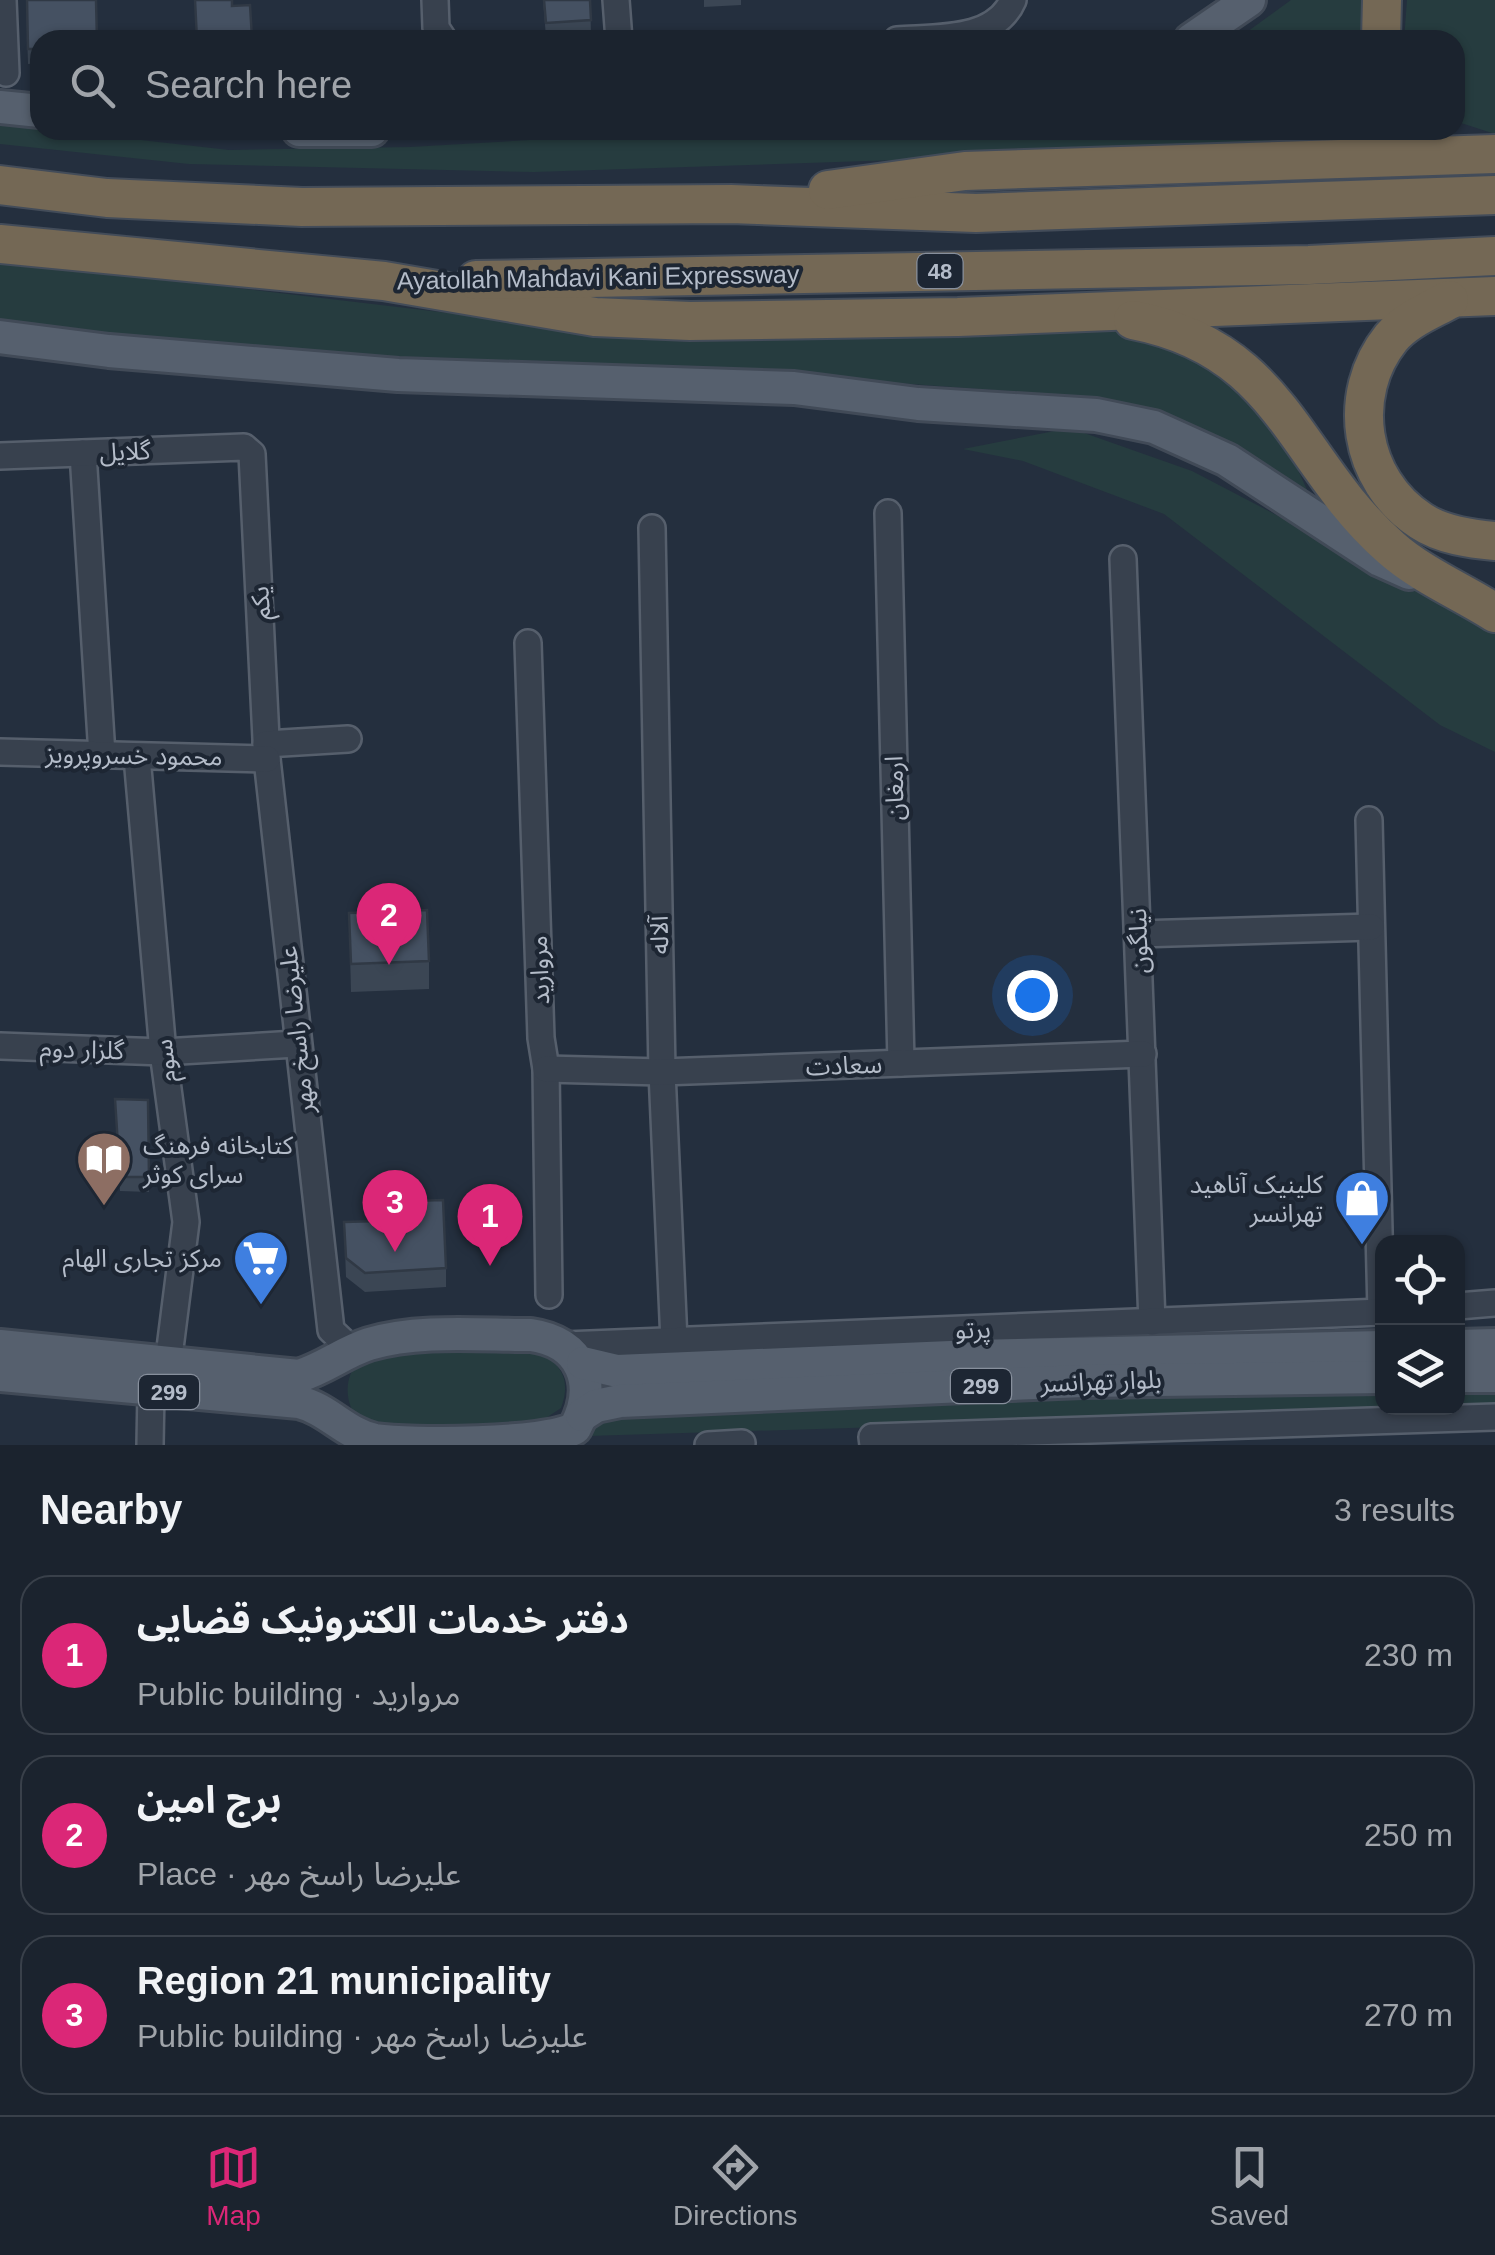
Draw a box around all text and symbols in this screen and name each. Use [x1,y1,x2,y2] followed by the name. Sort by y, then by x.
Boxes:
[30,30,1465,140] search box
[65,58,120,113] icon: search
[145,64,352,106] text: Search here
[918,254,962,288] road number: 48
[397,259,800,295] street label: Ayatollah Mahdavi Kani Expressway
[99,436,152,467] street label: گلایل
[245,585,281,621] street label: یکم
[44,739,223,773] street label: محمود خسروپرویز
[879,755,910,821] street label: ارمغان
[356,882,422,965] pin: 2
[1123,908,1154,974] street label: نیلگون
[645,914,673,955] street label: آلاله
[524,935,555,1005] street label: مروارید
[273,944,324,1116] street label: علیرضا راسخ مهر
[1007,970,1058,1021] your location
[39,1034,125,1070] street label: گلزار دوم
[148,1037,188,1084] street label: سوم
[805,1050,883,1080] street label: سعادت
[74,1129,134,1208] library icon: کتابخانه فرهنگ سرای کوثر
[142,1131,294,1189] place label: کتابخانه فرهنگ سرای کوثر
[1332,1168,1392,1247] shop icon: کلینیک آناهید تهرانسر
[362,1170,428,1252] pin: 3
[1190,1170,1324,1228] place label: کلینیک آناهید تهرانسر
[458,1184,522,1266] pin: 1
[231,1228,291,1307] supermarket icon: مرکز تجاری الهام
[1375,1235,1465,1415] map controls
[1375,1235,1465,1325] button: locate
[63,1244,222,1278] place label: مرکز تجاری الهام
[955,1314,992,1346] street label: پرتو
[1375,1325,1465,1415] button: layers
[1039,1365,1162,1398] street label: بلوار تهرانسر
[951,1369,1011,1403] road number: 299
[139,1375,199,1409] road number: 299
[40,1486,182,1533] text: Nearby
[1334,1492,1455,1528] text: 3 results
[137,1599,629,1641] text: دفتر خدمات الکترونیک قضایی
[66,1637,83,1673] text: 1
[1364,1637,1453,1673] text: 230 m
[137,1676,461,1712] text: Public building · مروارید
[137,1779,281,1821] text: برج امین
[66,1817,83,1853] text: 2
[1364,1817,1453,1853] text: 250 m
[137,1856,461,1892] text: Place · علیرضا راسخ مهر
[137,1960,551,2002] text: Region 21 municipality
[66,1997,83,2033] text: 3
[1364,1997,1453,2033] text: 270 m
[137,2018,587,2054] text: Public building · علیرضا راسخ مهر
[206,2140,261,2232] tab: Map
[673,2140,798,2232] tab: Directions
[1210,2140,1289,2232] tab: Saved

